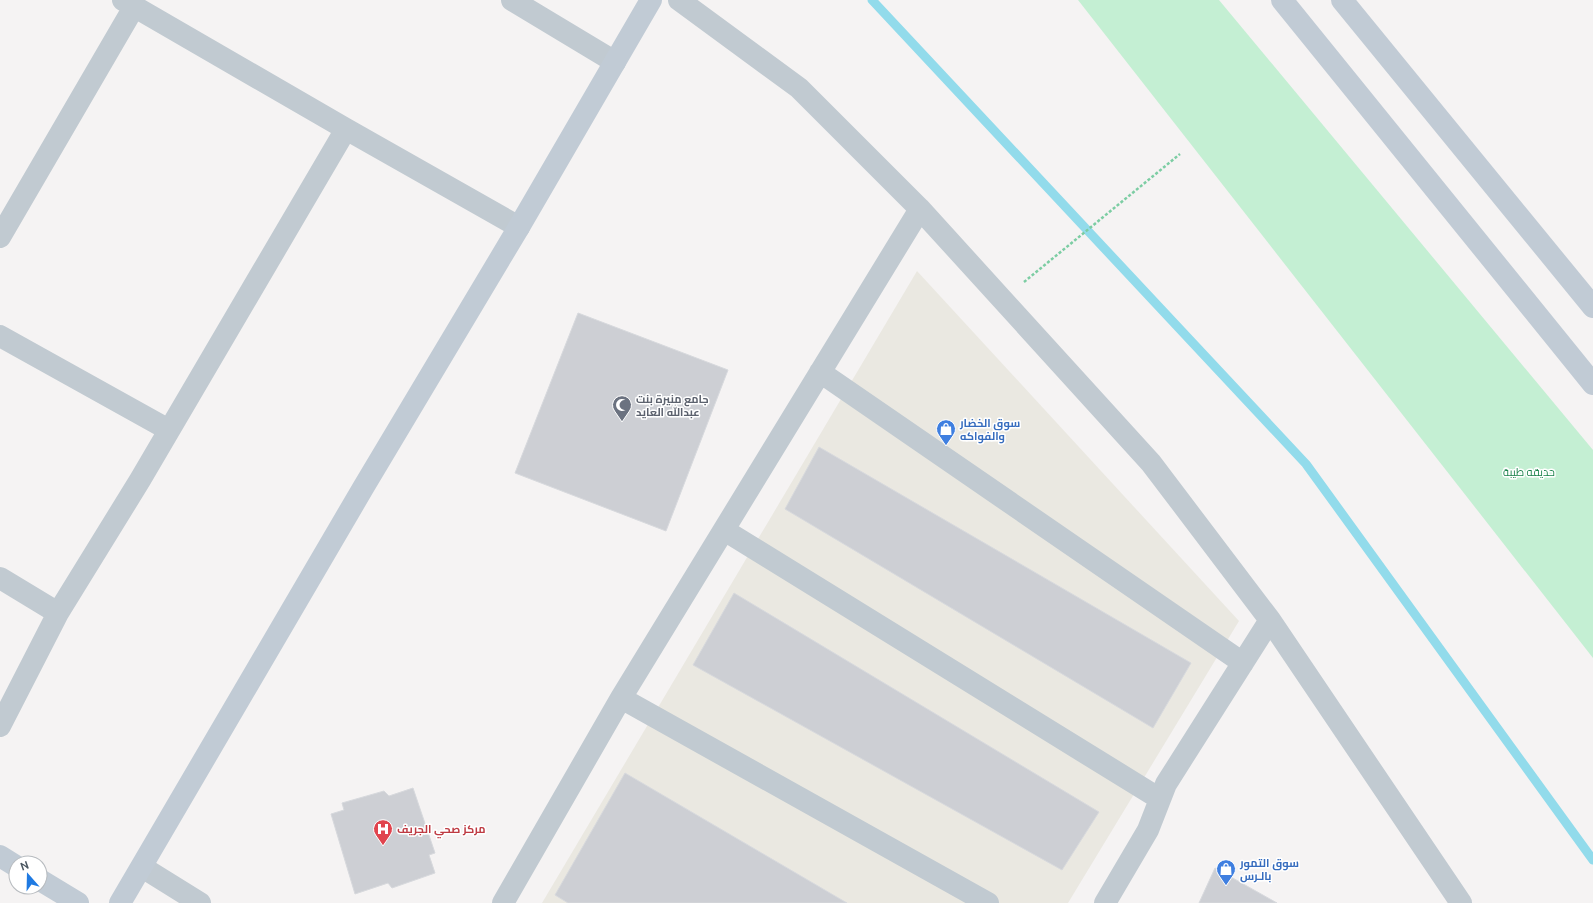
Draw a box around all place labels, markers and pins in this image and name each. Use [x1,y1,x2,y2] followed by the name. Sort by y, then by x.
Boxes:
[636,393,709,419] place label: جامع منيرة بنت عبدالله العايد
[611,394,633,422] mosque icon: جامع منيرة بنت عبدالله العايد
[959,417,1020,444] place label: سوق الخضار والفواكه
[935,418,957,446] shop icon: سوق الخضار والفواكه
[372,818,394,846] hospital icon: مركز صحي الجريف
[397,823,485,839] place label: مركز صحي الجريف
[1239,857,1299,883] place label: سوق التمور بالـرس
[1215,858,1237,886] shop icon: سوق التمور بالـرس

